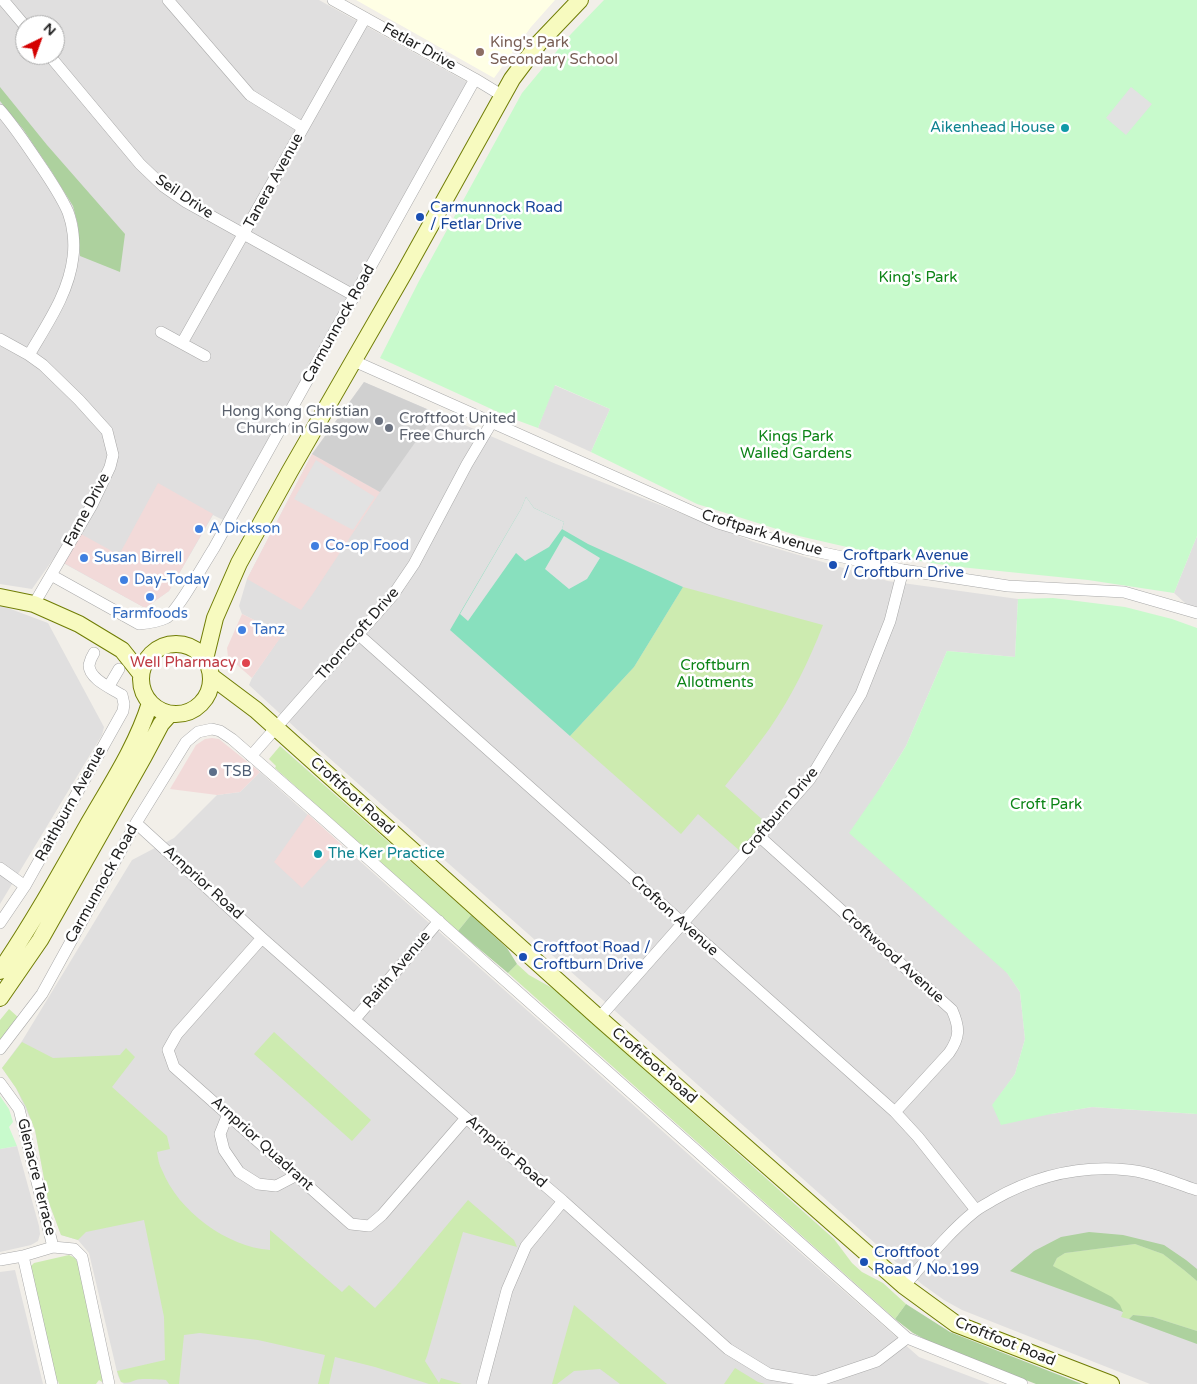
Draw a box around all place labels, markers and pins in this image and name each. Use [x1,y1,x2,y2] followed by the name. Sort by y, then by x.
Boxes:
[490,34,618,69] place label: King's Park Secondary School
[474,46,486,58] marker: King's Park Secondary School
[930,119,1055,137] place label: Aikenhead House
[1059,122,1071,134] marker: Aikenhead House
[430,199,563,234] place label: Carmunnock Road / Fetlar Drive
[414,211,426,223] marker: Carmunnock Road / Fetlar Drive
[221,403,369,438] place label: Hong Kong Christian Church in Glasgow
[399,410,516,445] place label: Croftfoot United Free Church
[373,415,385,427] marker: Hong Kong Christian Church in Glasgow
[383,422,395,434] marker: Croftfoot United Free Church
[209,520,280,538] place label: A Dickson
[193,523,205,535] marker: A Dickson
[325,537,409,555] place label: Co-op Food
[309,540,321,552] marker: Co-op Food
[843,547,969,582] place label: Croftpark Avenue / Croftburn Drive
[94,549,182,567] place label: Susan Birrell
[78,552,90,564] marker: Susan Birrell
[827,559,839,571] marker: Croftpark Avenue / Croftburn Drive
[134,571,210,589] place label: Day-Today
[118,574,130,586] marker: Day-Today
[144,591,156,603] marker: Farmfoods
[112,605,188,623] place label: Farmfoods
[252,621,285,639] place label: Tanz
[236,624,248,636] marker: Tanz
[130,654,236,672] place label: Well Pharmacy
[240,657,252,669] marker: Well Pharmacy
[223,763,252,781] place label: TSB
[207,766,219,778] marker: TSB
[328,845,445,863] place label: The Ker Practice
[312,848,324,860] marker: The Ker Practice
[533,939,651,974] place label: Croftfoot Road / Croftburn Drive
[517,951,529,963] marker: Croftfoot Road / Croftburn Drive
[874,1244,979,1279] place label: Croftfoot Road / No.199
[858,1256,870,1268] marker: Croftfoot Road / No.199

